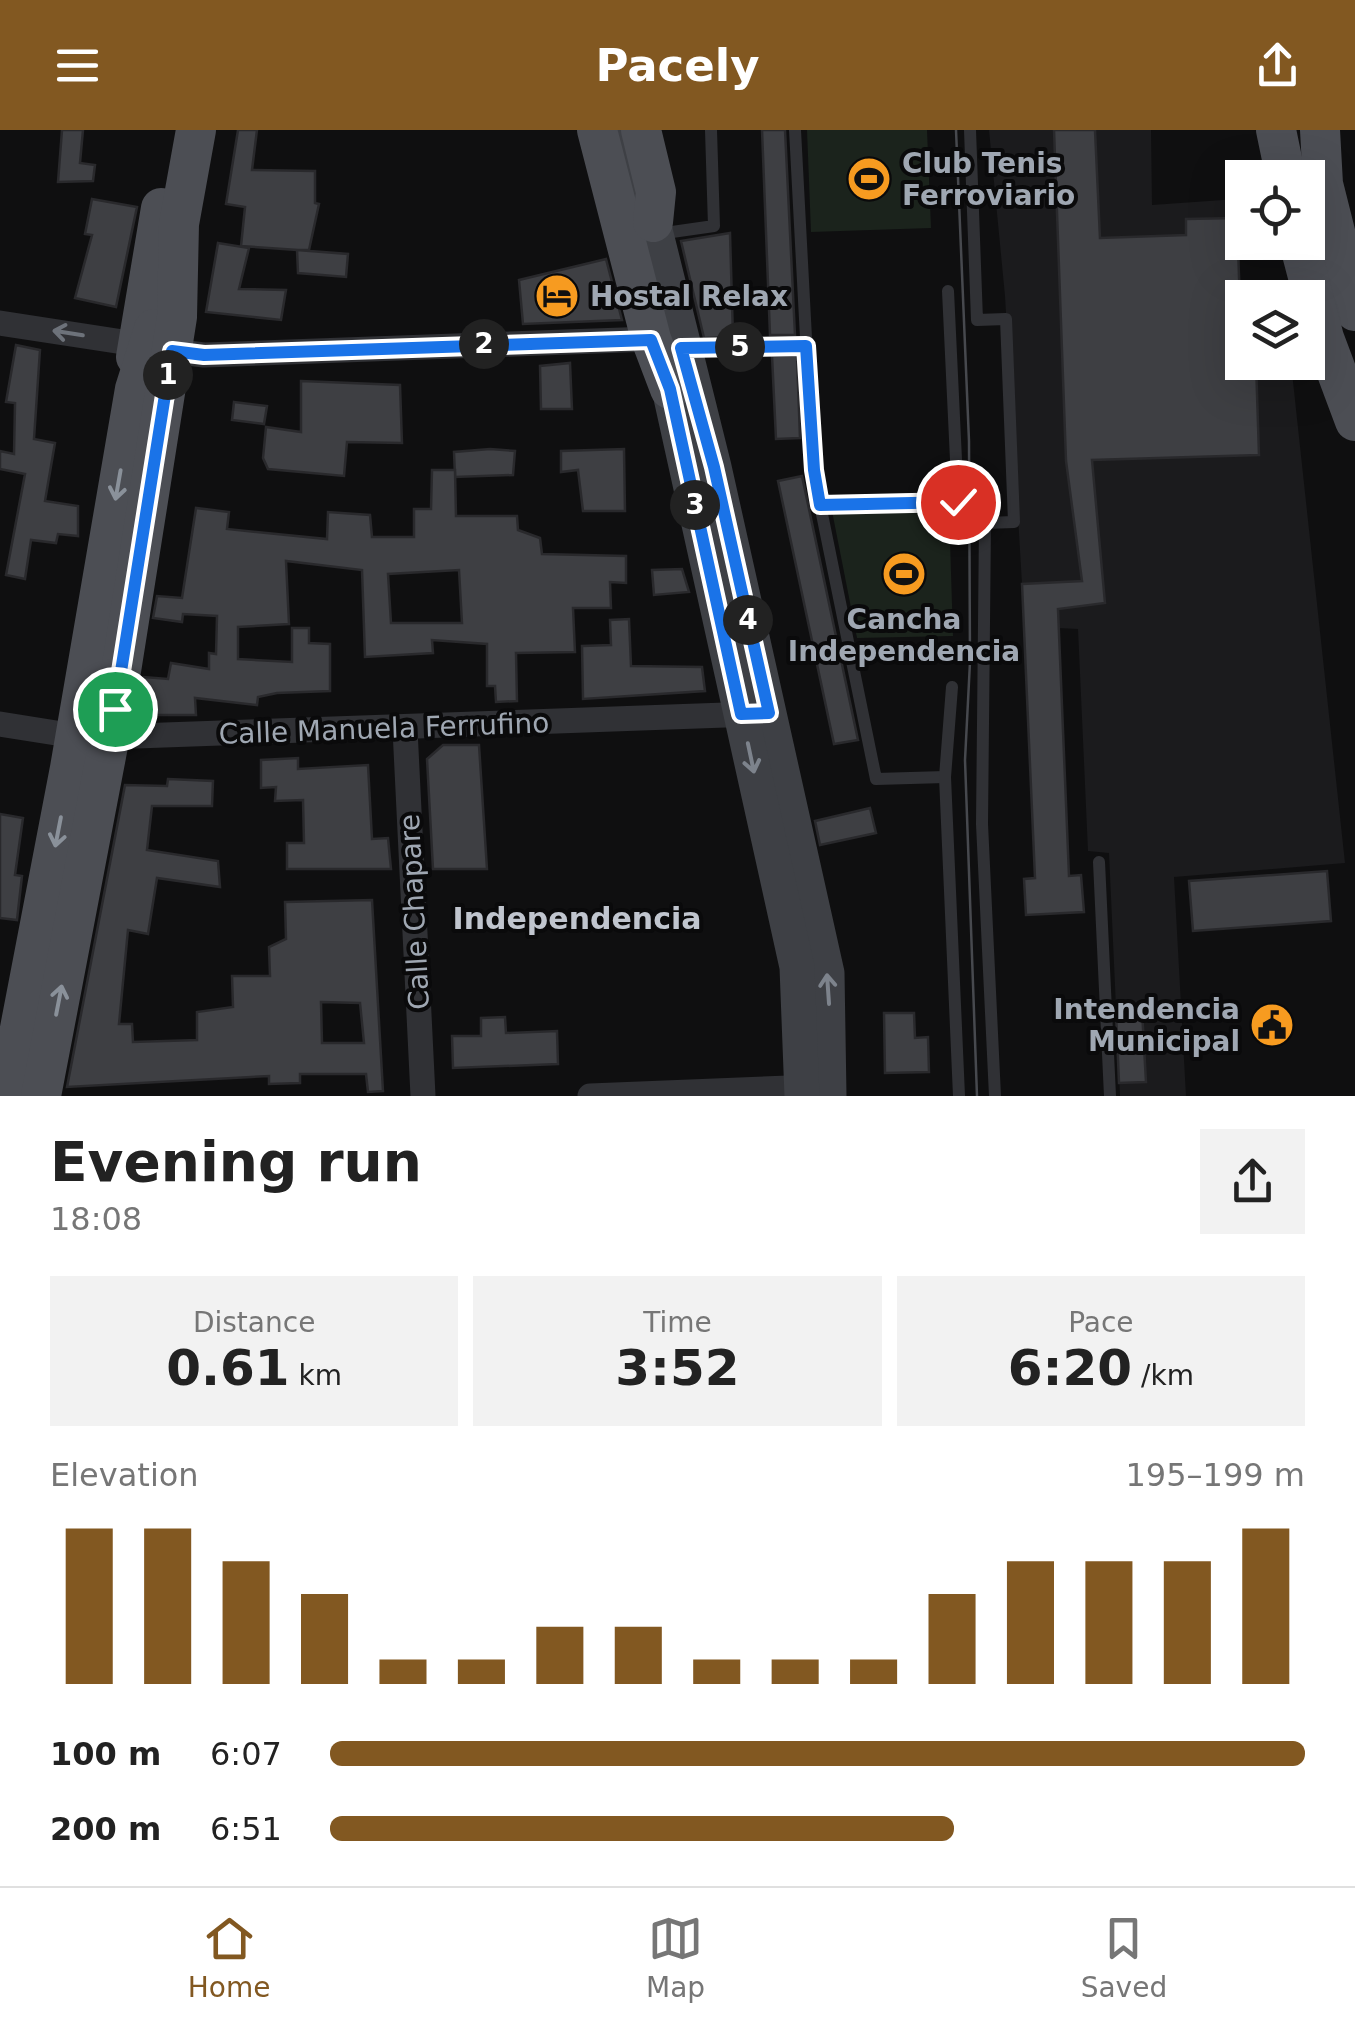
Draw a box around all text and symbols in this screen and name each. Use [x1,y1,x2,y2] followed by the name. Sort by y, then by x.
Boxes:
[50,38,105,93] icon: menu
[1250,38,1305,93] icon: share
[595,39,760,92] text: Pacely
[902,147,1075,212] place label: Club Tenis Ferroviario
[846,156,892,202] sports icon: Club Tenis Ferroviario
[1225,160,1325,380] map controls
[1225,160,1325,260] button: locate
[534,273,580,319] hotel icon: Hostal Relax
[590,280,788,313] place label: Hostal Relax
[1225,280,1325,380] button: layers
[459,319,509,369] pin: 2
[715,322,765,372] pin: 5
[52,324,85,342] one-way arrow
[474,327,494,360] text: 2
[730,330,750,363] text: 5
[143,350,193,400] pin: 1
[158,358,178,391] text: 1
[916,460,1001,545] pin
[109,468,127,501] one-way arrow
[931,475,986,530] icon: check
[670,480,720,530] pin: 3
[685,488,705,521] text: 3
[881,551,927,597] sports icon: Cancha Independencia
[723,595,773,645] pin: 4
[738,603,758,636] text: 4
[788,603,1020,668] place label: Cancha Independencia
[73,667,158,752] pin
[88,682,143,737] icon: arrive
[218,706,550,751] street label: Calle Manuela Ferrufino
[743,741,761,773] one-way arrow
[393,813,436,1011] street label: Calle Chapare
[47,816,66,848] one-way arrow
[452,901,702,936] district label: Independencia
[818,973,837,1005] one-way arrow
[50,984,69,1017] one-way arrow
[1053,993,1240,1058] place label: Intendencia Municipal
[1249,1002,1295,1048] public building icon: Intendencia Municipal
[1200,1129,1305,1234] button: share
[50,1130,422,1194] text: Evening run
[50,1200,142,1238] text: 18:08
[193,1306,315,1339] text: Distance
[643,1306,712,1339] text: Time
[1068,1306,1134,1339] text: Pace
[166,1339,290,1397] text: 0.61
[615,1339,740,1397] text: 3:52
[1008,1339,1132,1397] text: 6:20
[290,1359,342,1392] text: km
[1132,1359,1194,1392] text: /km
[50,1456,199,1494] text: Elevation
[1126,1456,1305,1494] text: 195–199 m
[50,1735,161,1773] text: 100 m
[210,1735,282,1773] text: 6:07
[50,1810,161,1848] text: 200 m
[210,1810,282,1848] text: 6:51
[188,1911,270,2004] tab: Home
[646,1911,705,2004] tab: Map
[1081,1911,1167,2004] tab: Saved

